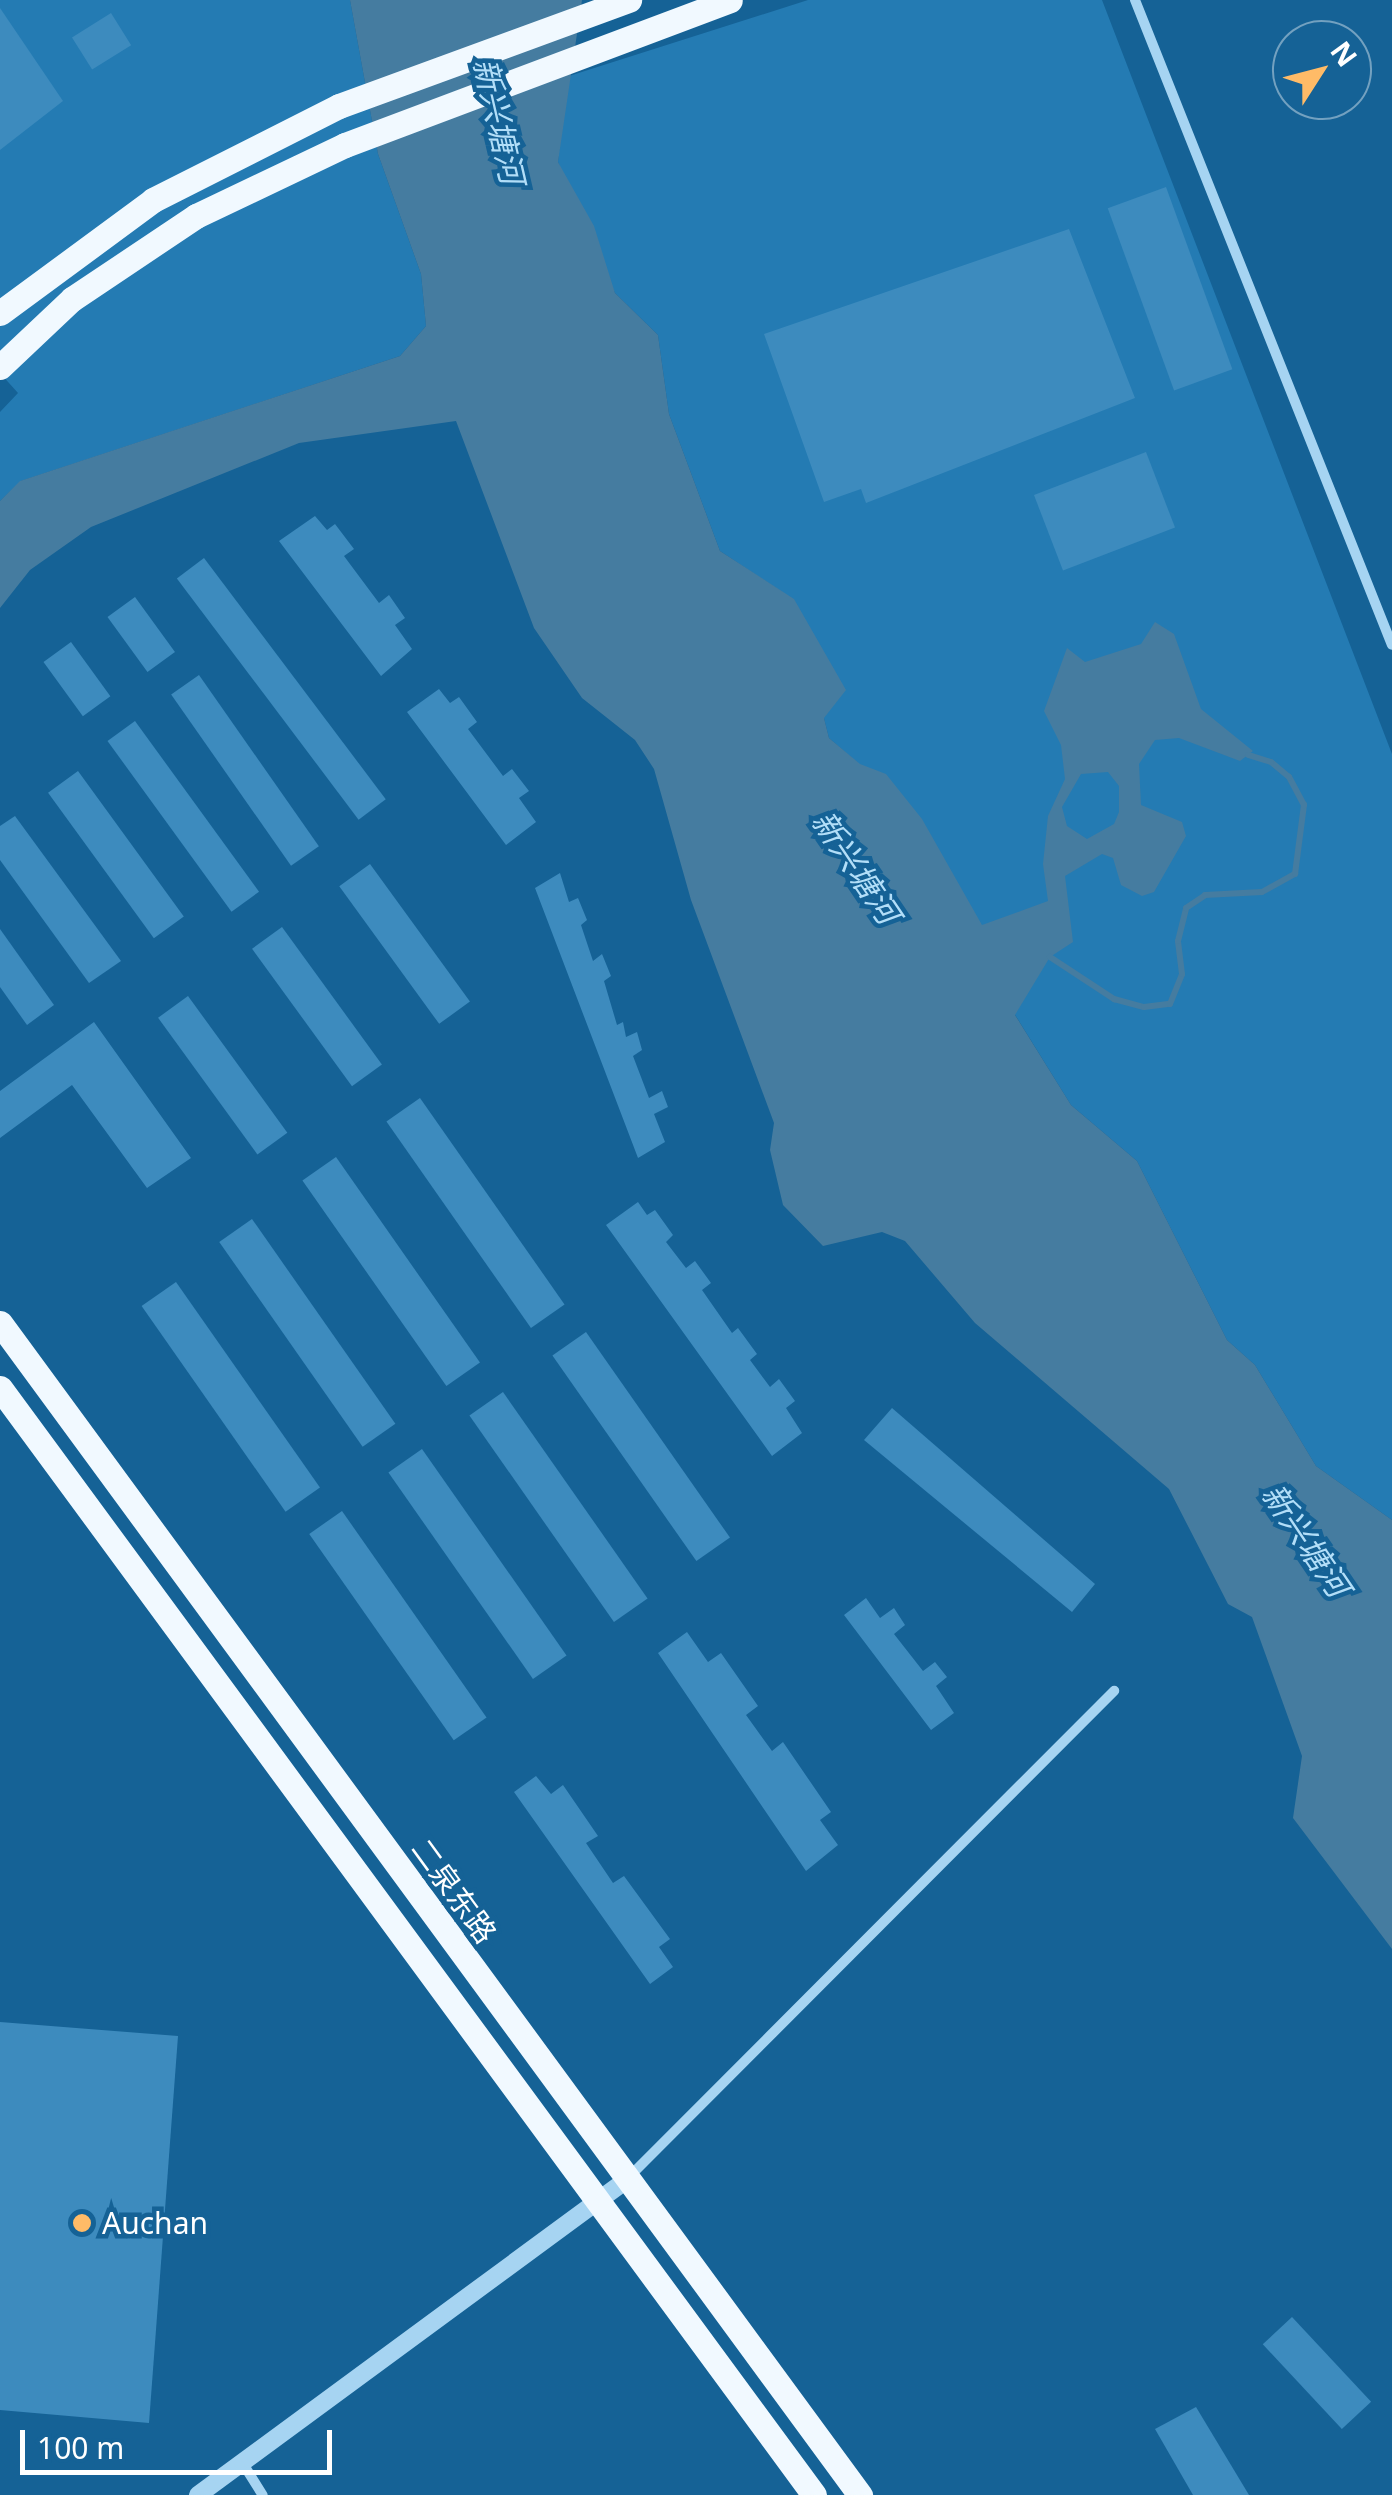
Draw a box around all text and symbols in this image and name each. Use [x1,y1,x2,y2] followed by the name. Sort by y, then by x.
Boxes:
[1272,20,1372,120] north arrow
[1323,33,1367,74] text: N
[466,54,532,188] water label: 新兴塘河
[804,803,908,931] water label: 新兴塘河
[1254,1476,1358,1604] water label: 新兴塘河
[404,1832,504,1950] street label: 二泉东路
[102,2205,208,2241] place label: Auchan
[71,2212,93,2234] marker: Auchan
[25,2410,338,2472] scale bar
[37,2427,124,2468] text: 100 m

